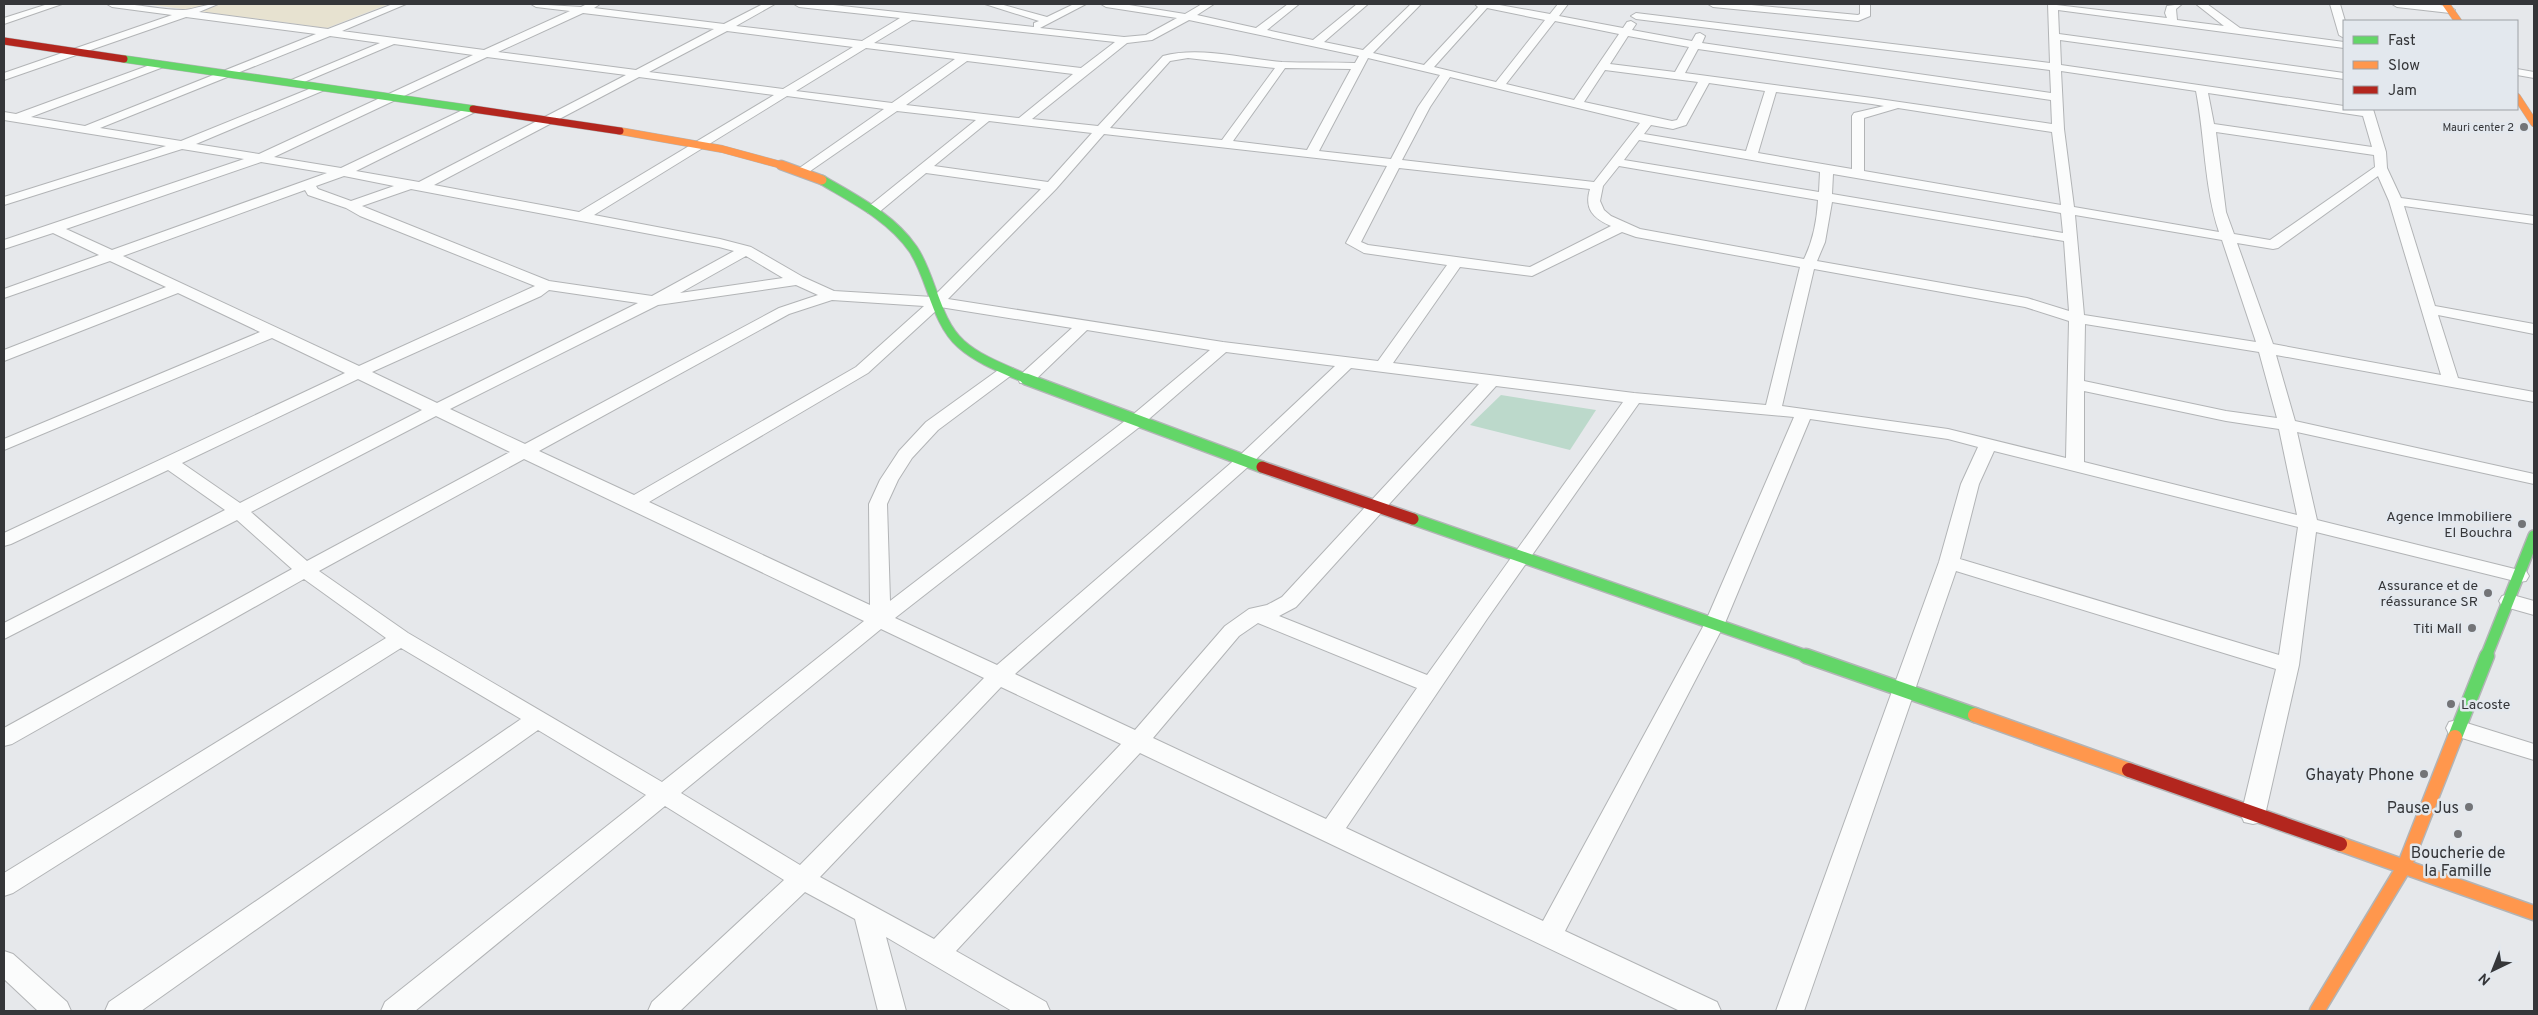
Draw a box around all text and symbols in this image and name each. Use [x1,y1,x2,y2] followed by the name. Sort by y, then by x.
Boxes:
[2343,20,2518,110] legend
[2388,32,2416,51] text: Fast
[2388,57,2420,76] text: Slow
[2388,82,2417,101] text: Jam
[2443,121,2514,135] place label: Mauri center 2
[2518,121,2530,133] marker: Mauri center 2
[2386,509,2512,542] place label: Agence Immobiliere El Bouchra
[2516,518,2528,530] marker: Agence Immobiliere El Bouchra
[2377,578,2478,611] place label: Assurance et de réassurance SR
[2482,587,2494,599] marker: Assurance et de réassurance SR
[2413,621,2462,638] place label: Titi Mall
[2466,622,2478,634] marker: Titi Mall
[2461,697,2510,714] place label: Lacoste
[2445,698,2457,710] marker: Lacoste
[2305,766,2414,786] place label: Ghayaty Phone
[2418,768,2430,780] marker: Ghayaty Phone
[2387,799,2459,819] place label: Pause Jus
[2463,801,2475,813] marker: Pause Jus
[2452,828,2464,840] marker: Boucherie de la Famille
[2411,844,2505,882] place label: Boucherie de la Famille
[2468,945,2518,995] north arrow
[2476,969,2495,988] text: N

